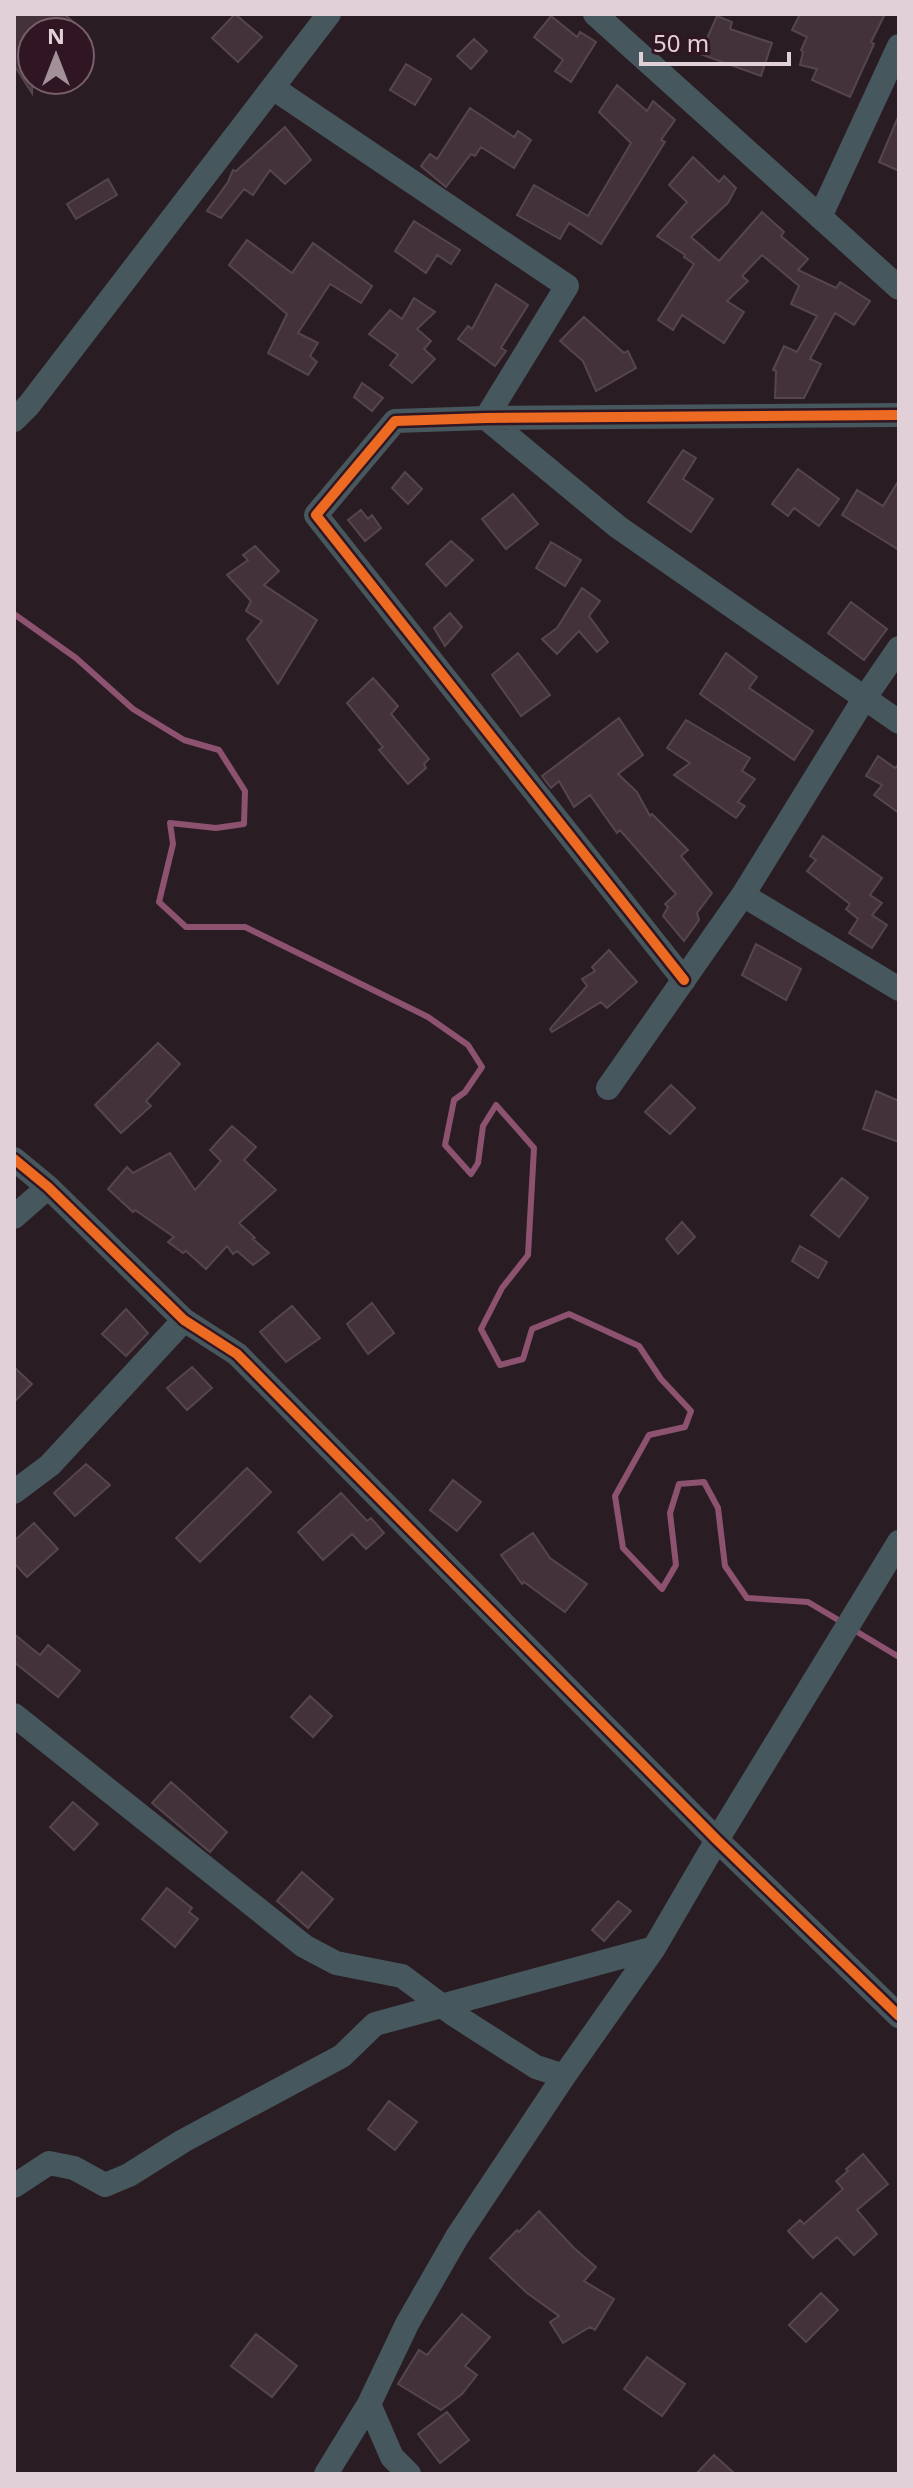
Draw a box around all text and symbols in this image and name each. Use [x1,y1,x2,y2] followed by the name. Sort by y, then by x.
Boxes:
[16,16,96,96] north arrow
[641,16,789,66] scale bar
[47,20,65,50] text: N
[653,26,709,59] text: 50 m

